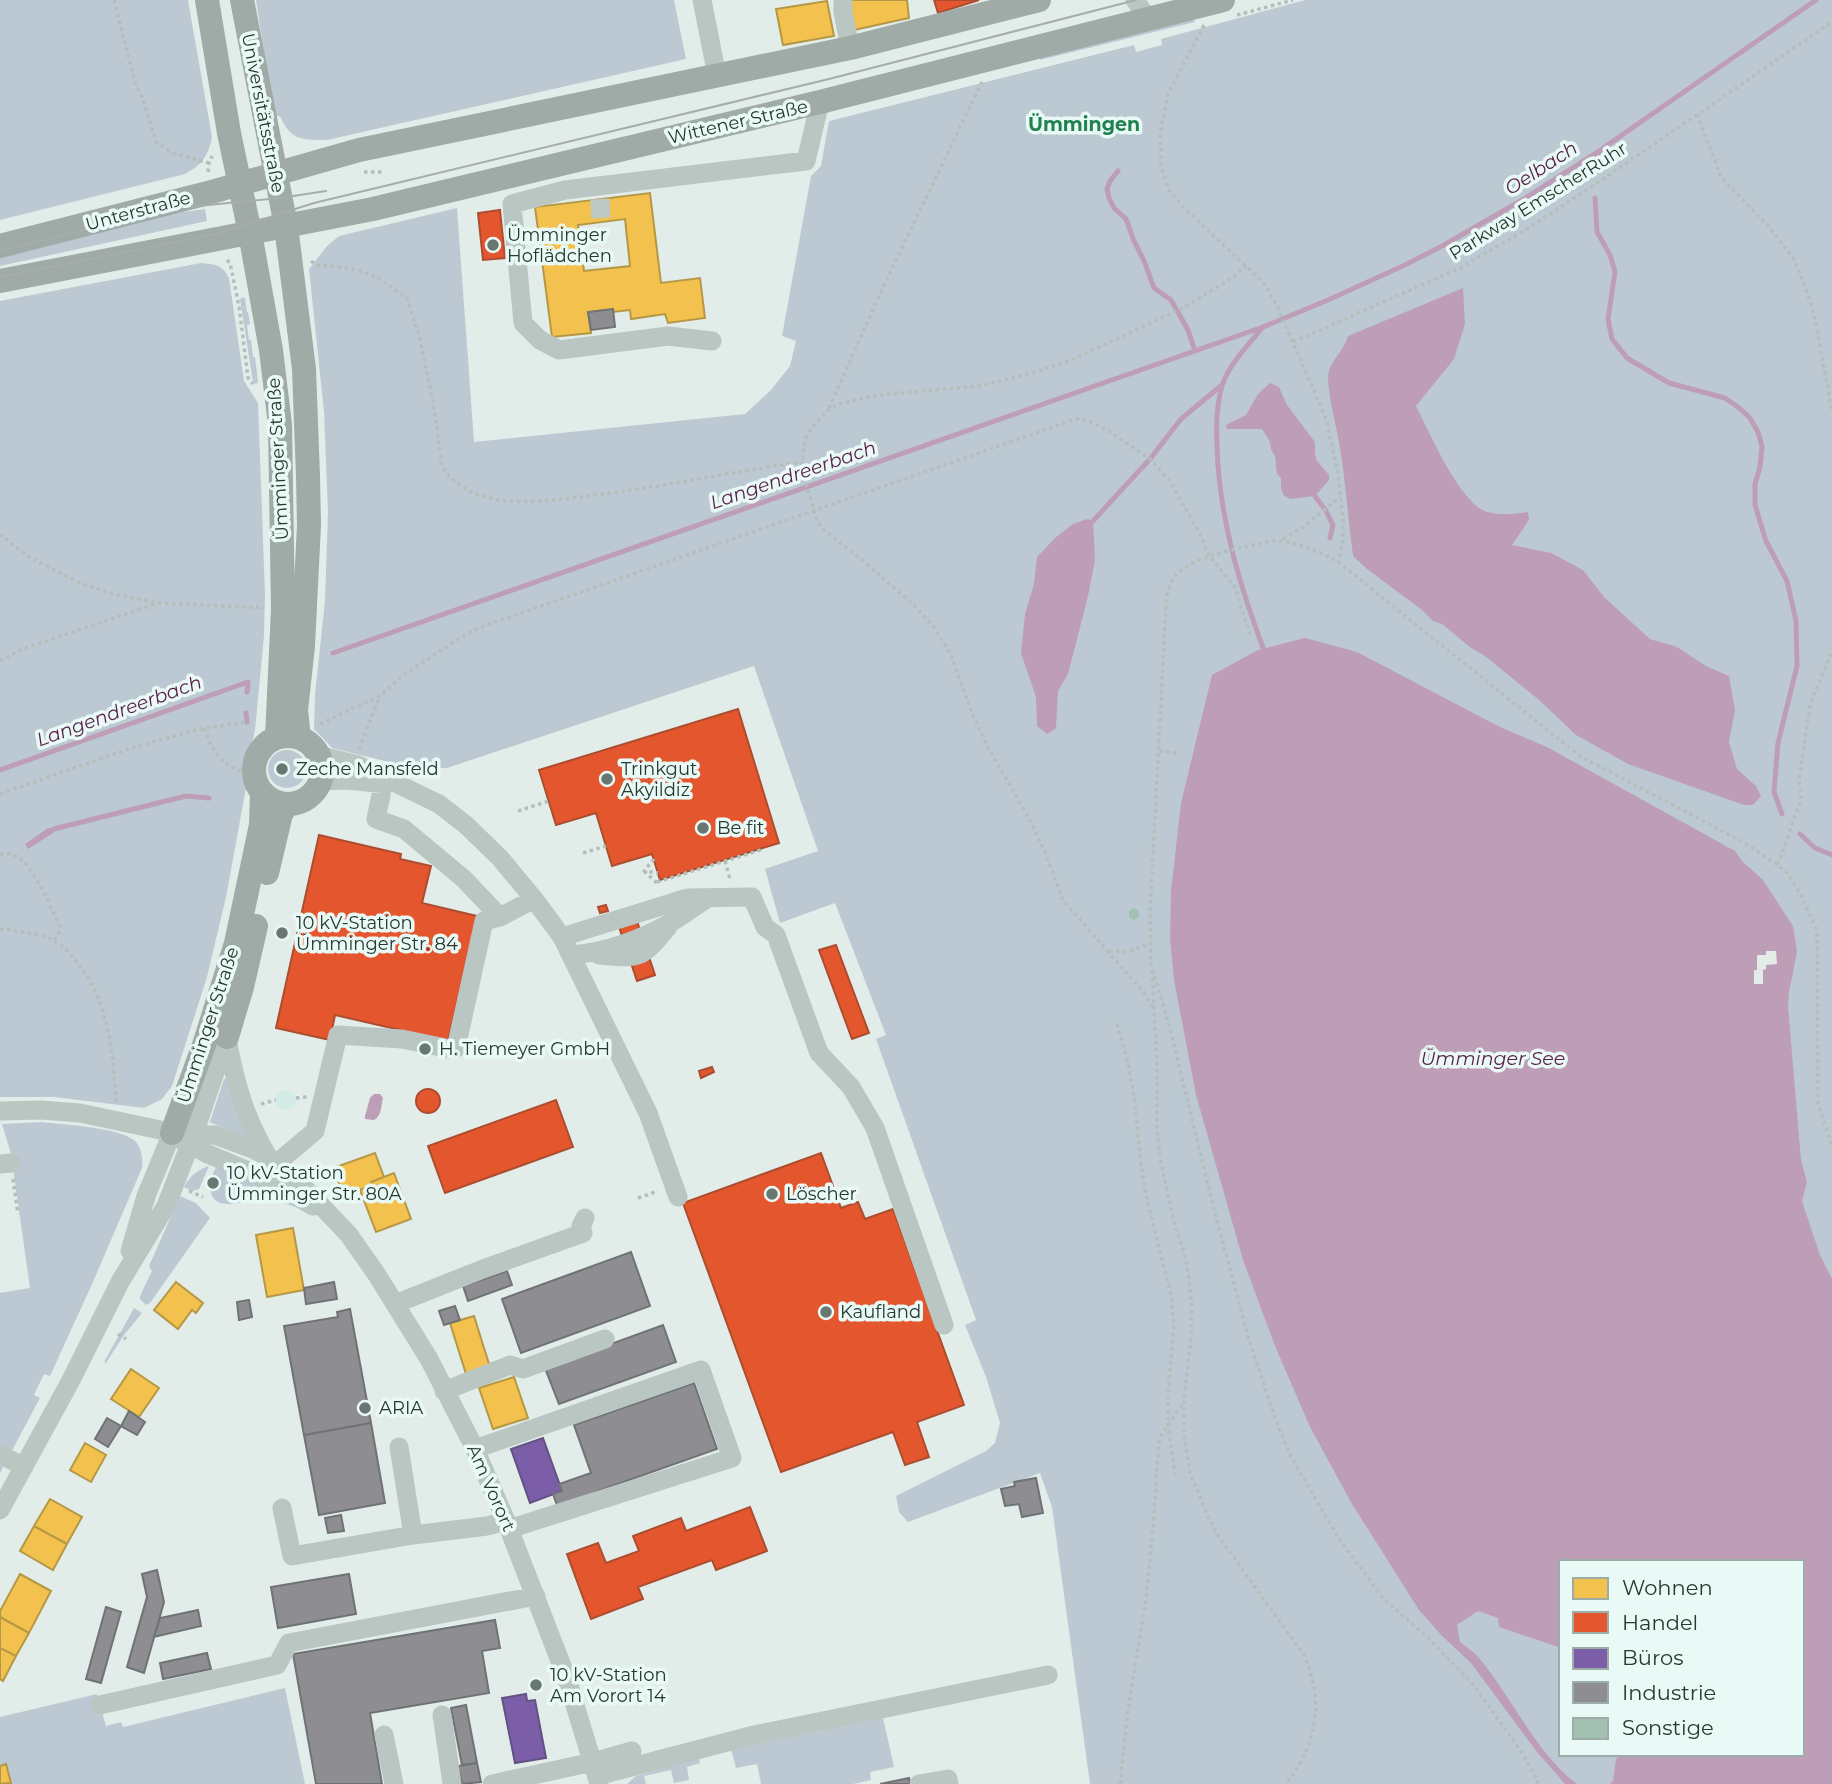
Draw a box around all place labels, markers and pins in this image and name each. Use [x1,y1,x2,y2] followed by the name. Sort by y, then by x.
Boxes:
[507,224,612,267] place label: Ümminger Hoflädchen
[485,237,501,253] marker: Ümminger Hoflädchen
[296,758,439,780] place label: Zeche Mansfeld
[621,758,697,801] place label: Trinkgut Akyildiz
[274,761,290,777] marker: Zeche Mansfeld
[599,771,615,787] marker: Trinkgut Akyildiz
[717,817,764,839] place label: Be fit
[695,820,711,836] marker: Be fit
[296,912,458,955] place label: 10 kV-Station Ümminger Str. 84
[274,925,290,941] marker: 10 kV-Station Ümminger Str. 84
[439,1038,610,1060] place label: H. Tiemeyer GmbH
[417,1041,433,1057] marker: H. Tiemeyer GmbH
[227,1162,402,1205] place label: 10 kV-Station Ümminger Str. 80A
[205,1175,221,1191] marker: 10 kV-Station Ümminger Str. 80A
[786,1183,857,1205] place label: Löscher
[764,1186,780,1202] marker: Löscher
[840,1301,921,1323] place label: Kaufland
[818,1304,834,1320] marker: Kaufland
[379,1397,423,1419] place label: ARIA
[357,1400,373,1416] marker: ARIA
[550,1664,667,1707] place label: 10 kV-Station Am Vorort 14
[528,1677,544,1693] marker: 10 kV-Station Am Vorort 14

